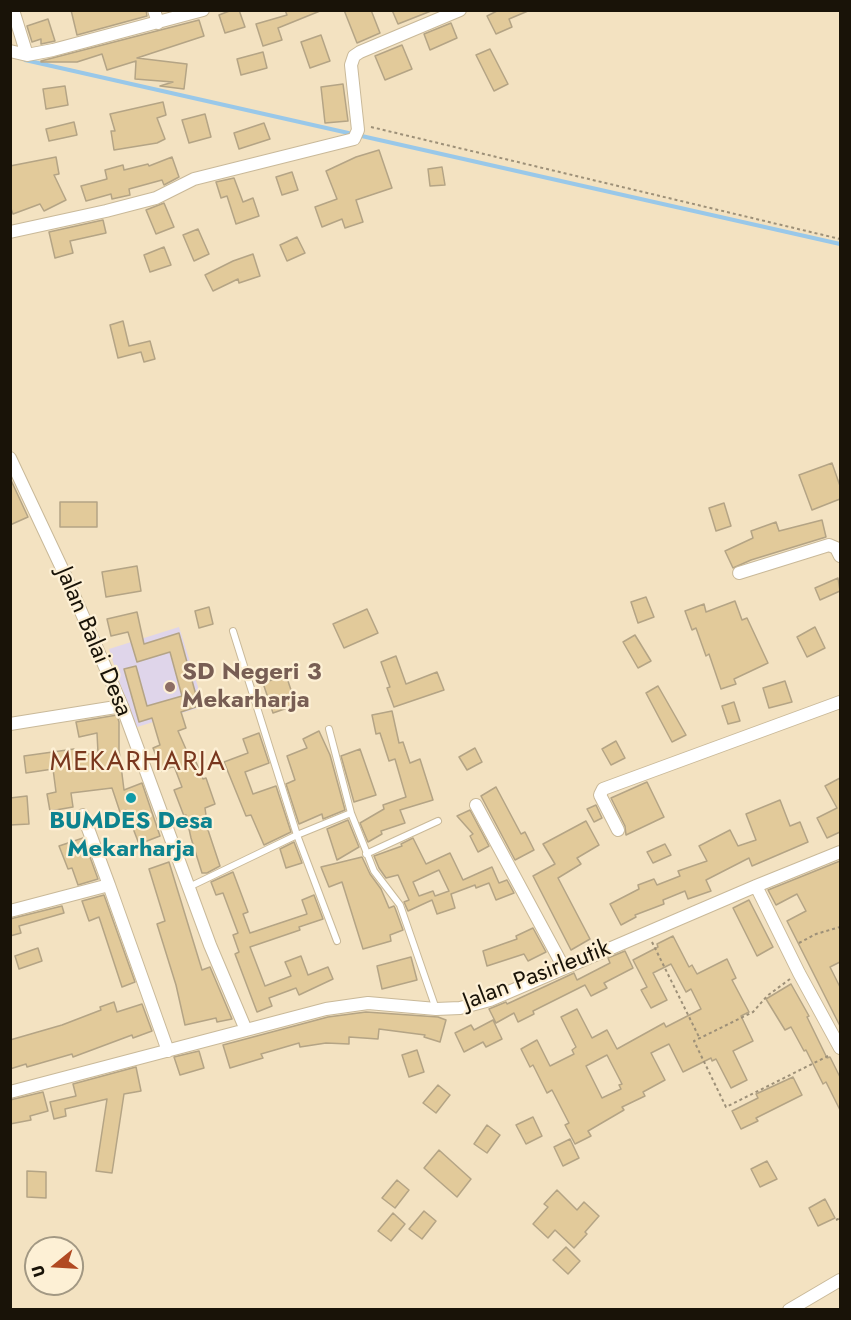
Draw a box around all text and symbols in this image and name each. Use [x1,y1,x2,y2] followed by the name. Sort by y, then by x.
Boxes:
[49,563,137,721] street label: Jalan Balai Desa
[182,659,322,715] place label: SD Negeri 3 Mekarharja
[163,680,177,694] marker: SD Negeri 3 Mekarharja
[50,747,226,779] district label: MEKARHARJA
[124,791,138,805] marker: BUMDES Desa Mekarharja
[49,808,213,864] place label: BUMDES Desa Mekarharja
[459,935,615,1017] street label: Jalan Pasirleutik
[24,1236,84,1296] north arrow
[26,1262,51,1280] text: U

